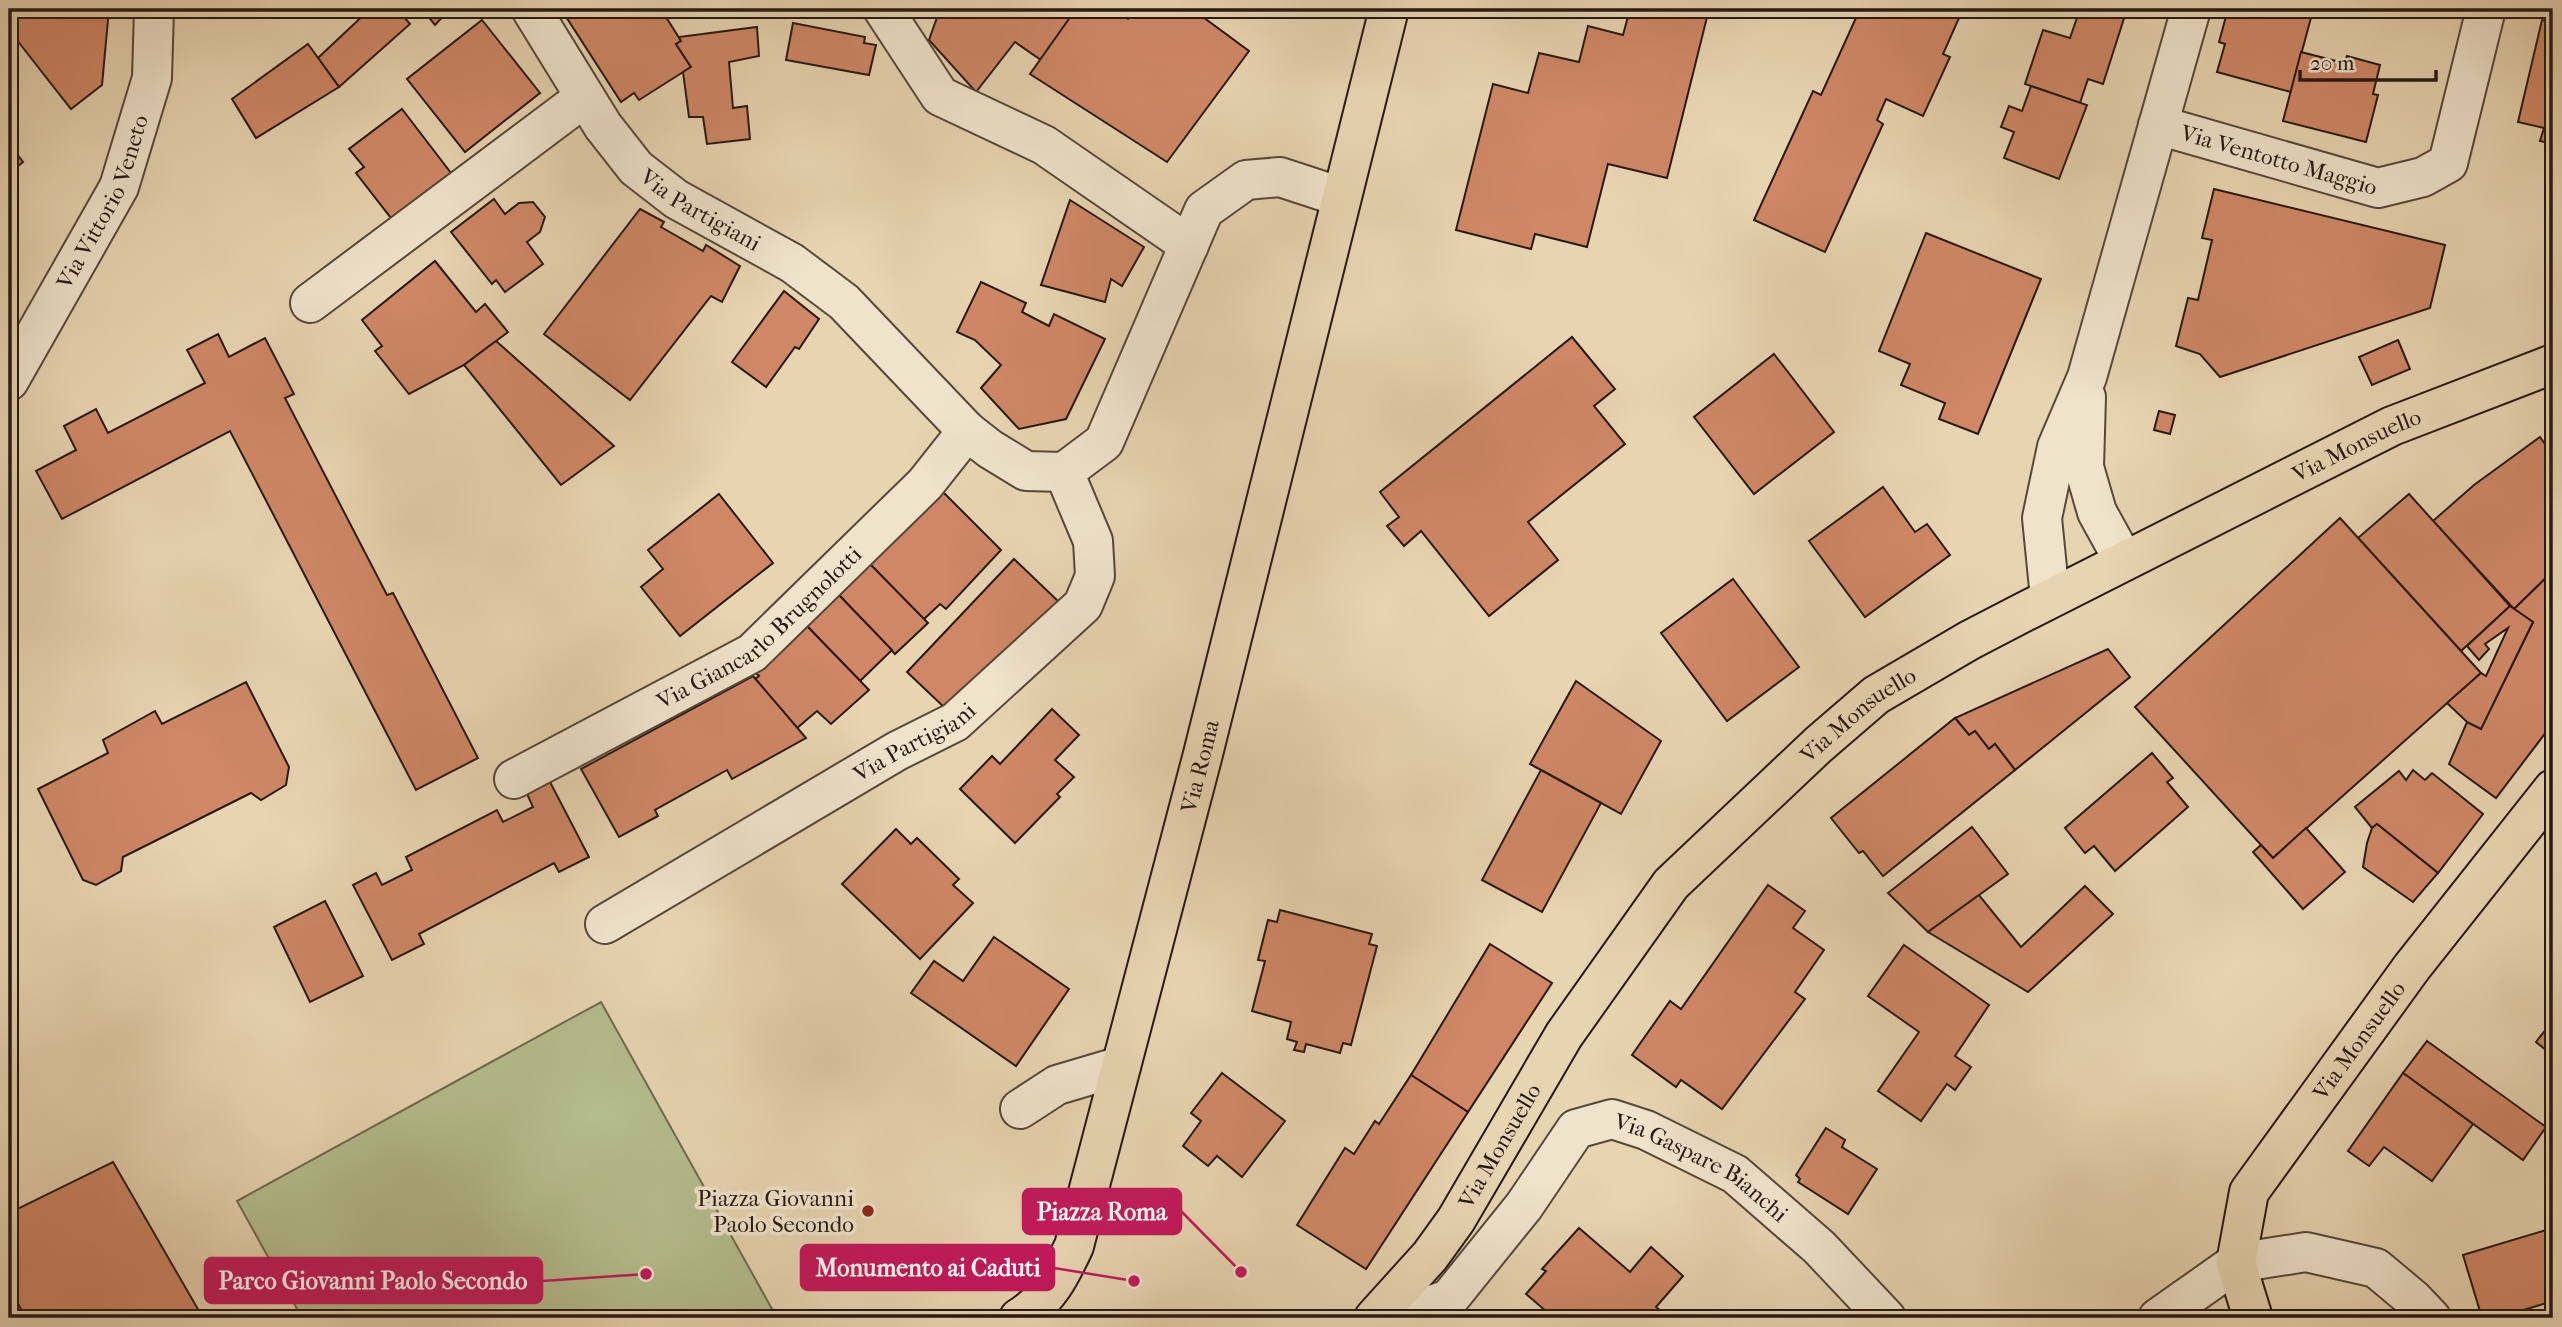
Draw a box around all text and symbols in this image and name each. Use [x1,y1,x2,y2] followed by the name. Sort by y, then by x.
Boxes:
[2300,38,2436,82] scale bar
[2310,51,2355,75] text: 20 m
[51,112,154,295] street label: Via Vittorio Veneto
[2177,119,2380,201] street label: Via Ventotto Maggio
[634,163,765,257] street label: Via Partigiani
[2287,403,2425,489] street label: Via Monsuello
[651,541,867,715] street label: Via Giancarlo Brugnolotti
[1794,662,1921,769] street label: Via Monsuello
[848,697,982,788] street label: Via Partigiani
[1175,717,1225,817] street label: Via Roma
[2307,976,2411,1106] street label: Via Monsuello
[1452,1079,1547,1214] street label: Via Monsuello
[1610,1107,1793,1228] street label: Via Gaspare Bianchi
[697,1185,854,1238] place label: Piazza Giovanni Paolo Secondo
[1023,1189,1181,1234] callout: Piazza Roma
[1037,1198,1168,1226] text: Piazza Roma
[860,1203,876,1219] marker: Piazza Giovanni Paolo Secondo
[801,1245,1054,1290] callout: Monumento ai Caduti
[815,1254,1041,1282] text: Monumento ai Caduti
[205,1258,542,1303] callout: Parco Giovanni Paolo Secondo
[218,1267,528,1295] text: Parco Giovanni Paolo Secondo

